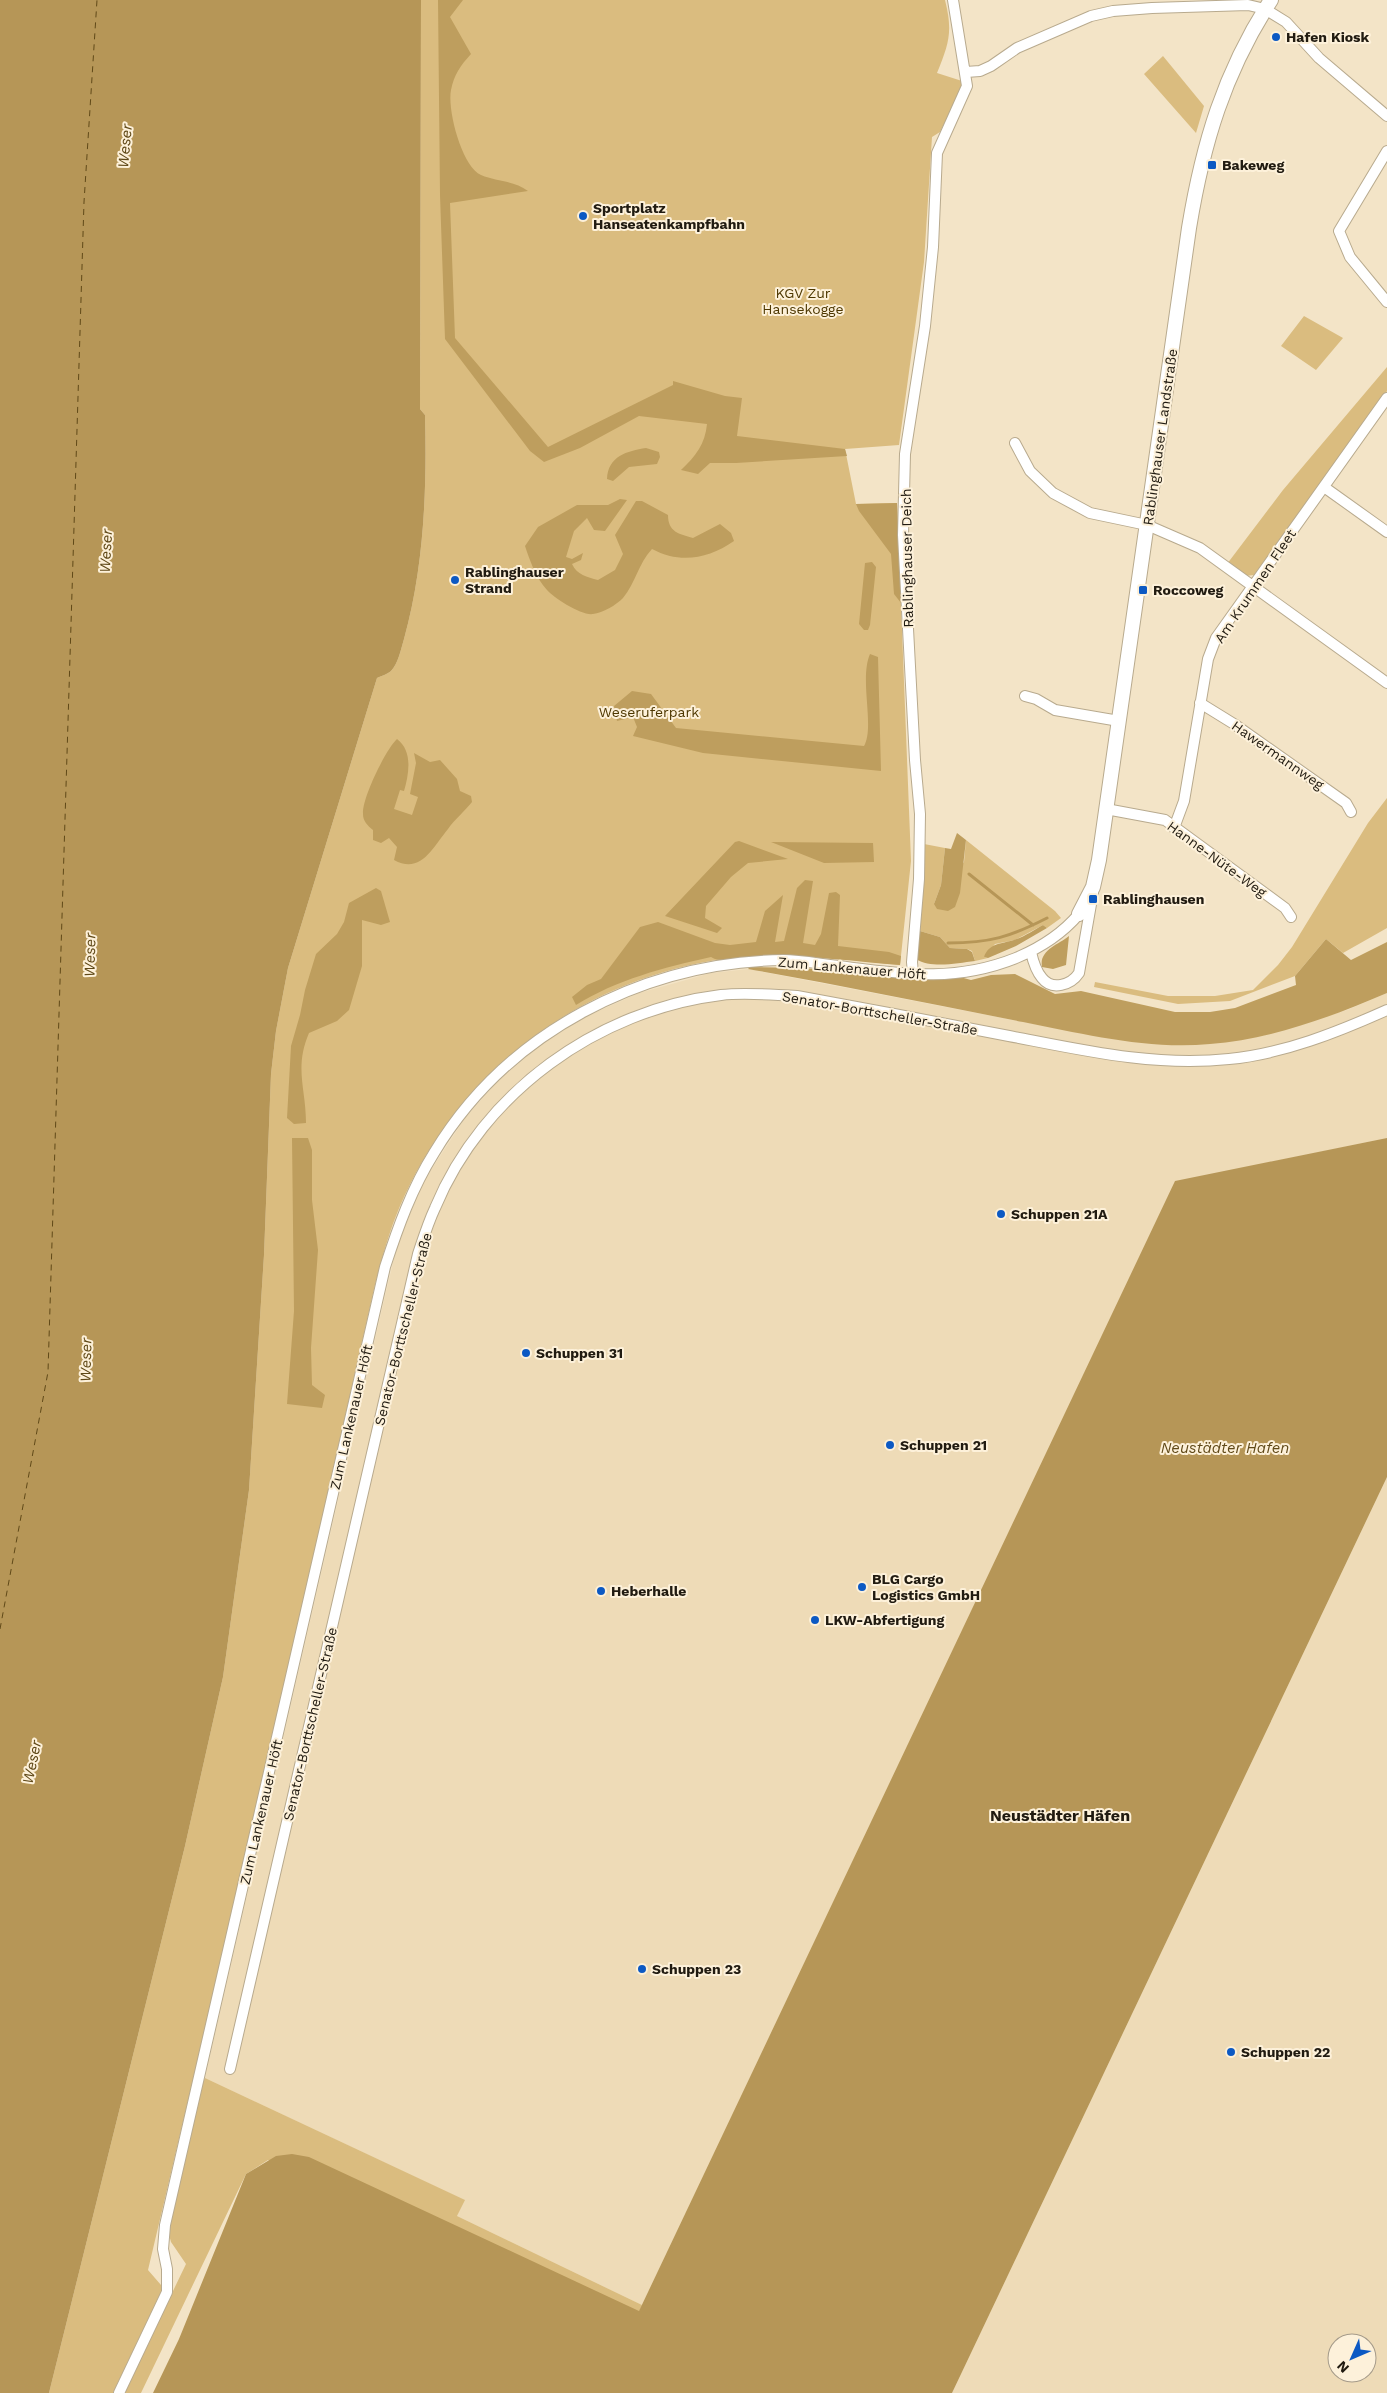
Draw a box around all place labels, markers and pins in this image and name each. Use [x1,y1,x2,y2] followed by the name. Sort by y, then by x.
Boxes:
[1286,29,1370,45] place label: Hafen Kiosk
[1270,31,1282,43] marker: Hafen Kiosk
[1222,157,1284,173] place label: Bakeweg
[1206,159,1218,171] marker: Bakeweg
[593,200,745,232] place label: Sportplatz Hanseatenkampfbahn
[577,210,589,222] marker: Sportplatz Hanseatenkampfbahn
[465,564,564,596] place label: Rablinghauser Strand
[449,574,461,586] marker: Rablinghauser Strand
[1153,582,1224,598] place label: Roccoweg
[1137,584,1149,596] marker: Roccoweg
[1103,891,1204,907] place label: Rablinghausen
[1087,893,1099,905] marker: Rablinghausen
[1011,1206,1108,1222] place label: Schuppen 21A
[995,1208,1007,1220] marker: Schuppen 21A
[536,1345,623,1361] place label: Schuppen 31
[520,1347,532,1359] marker: Schuppen 31
[900,1437,987,1453] place label: Schuppen 21
[884,1439,896,1451] marker: Schuppen 21
[872,1571,980,1603] place label: BLG Cargo Logistics GmbH
[856,1581,868,1593] marker: BLG Cargo Logistics GmbH
[611,1583,686,1599] place label: Heberhalle
[595,1585,607,1597] marker: Heberhalle
[825,1612,944,1628] place label: LKW-Abfertigung
[809,1614,821,1626] marker: LKW-Abfertigung
[652,1961,741,1977] place label: Schuppen 23
[636,1963,648,1975] marker: Schuppen 23
[1241,2044,1330,2060] place label: Schuppen 22
[1225,2046,1237,2058] marker: Schuppen 22

